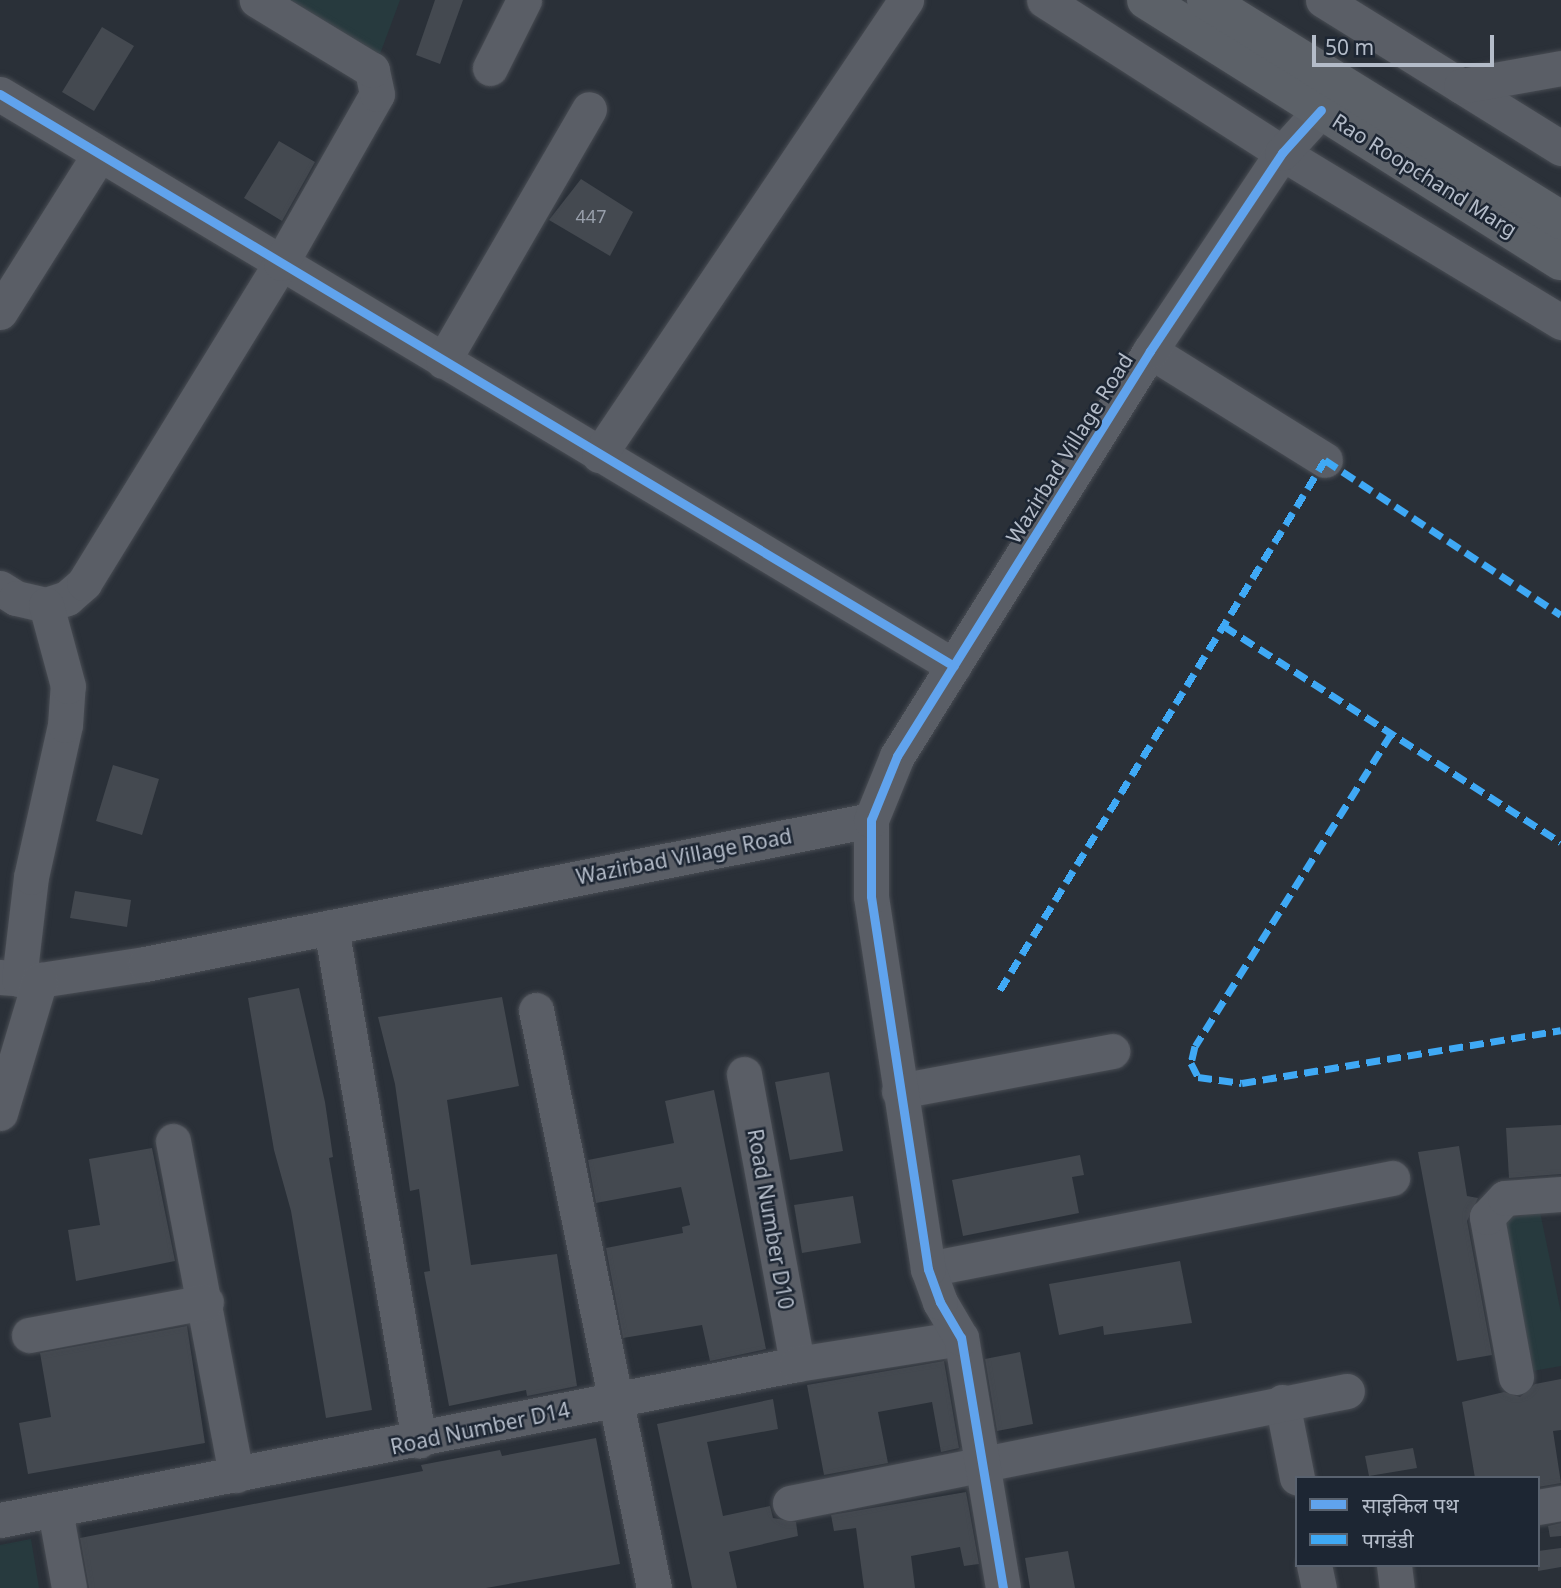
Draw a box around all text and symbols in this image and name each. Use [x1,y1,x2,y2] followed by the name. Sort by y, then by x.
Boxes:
[1316,21,1498,65] scale bar
[1325,33,1374,61] text: 50 m
[1328,108,1522,242] street label: Rao Roopchand Marg
[576,205,606,227] house number: 447
[1000,348,1138,548] street label: Wazirbad Village Road
[574,823,794,889] street label: Wazirbad Village Road
[743,1127,799,1311] street label: Road Number D10
[388,1397,572,1459] street label: Road Number D14
[1295,1476,1540,1567] legend
[1362,1491,1459,1519] text: साइकिल पथ
[1362,1526,1414,1554] text: पगडंडी

